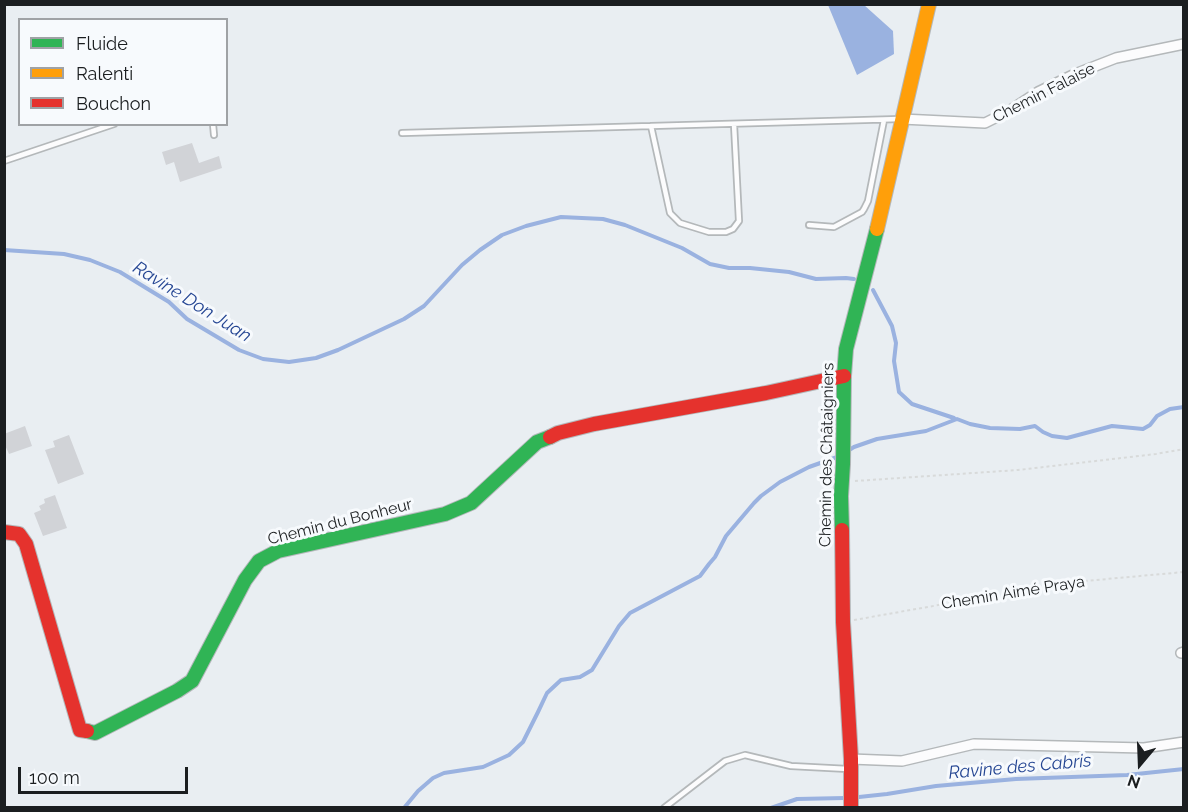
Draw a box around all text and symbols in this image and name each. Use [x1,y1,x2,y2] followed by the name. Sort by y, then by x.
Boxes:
[18,18,228,126] legend
[76,33,128,54] text: Fluide
[990,59,1098,127] street label: Chemin Falaise
[76,63,133,84] text: Ralenti
[76,93,151,114] text: Bouchon
[129,257,255,347] water label: Ravine Don Juan
[816,363,838,547] street label: Chemin des Châtaigniers
[266,495,414,549] street label: Chemin du Bonheur
[940,572,1086,614] street label: Chemin Aimé Praya
[1110,734,1170,794] north arrow
[948,750,1092,784] water label: Ravine des Cabris
[21,755,190,793] scale bar
[29,767,80,788] text: 100 m
[1125,771,1143,792] text: N

